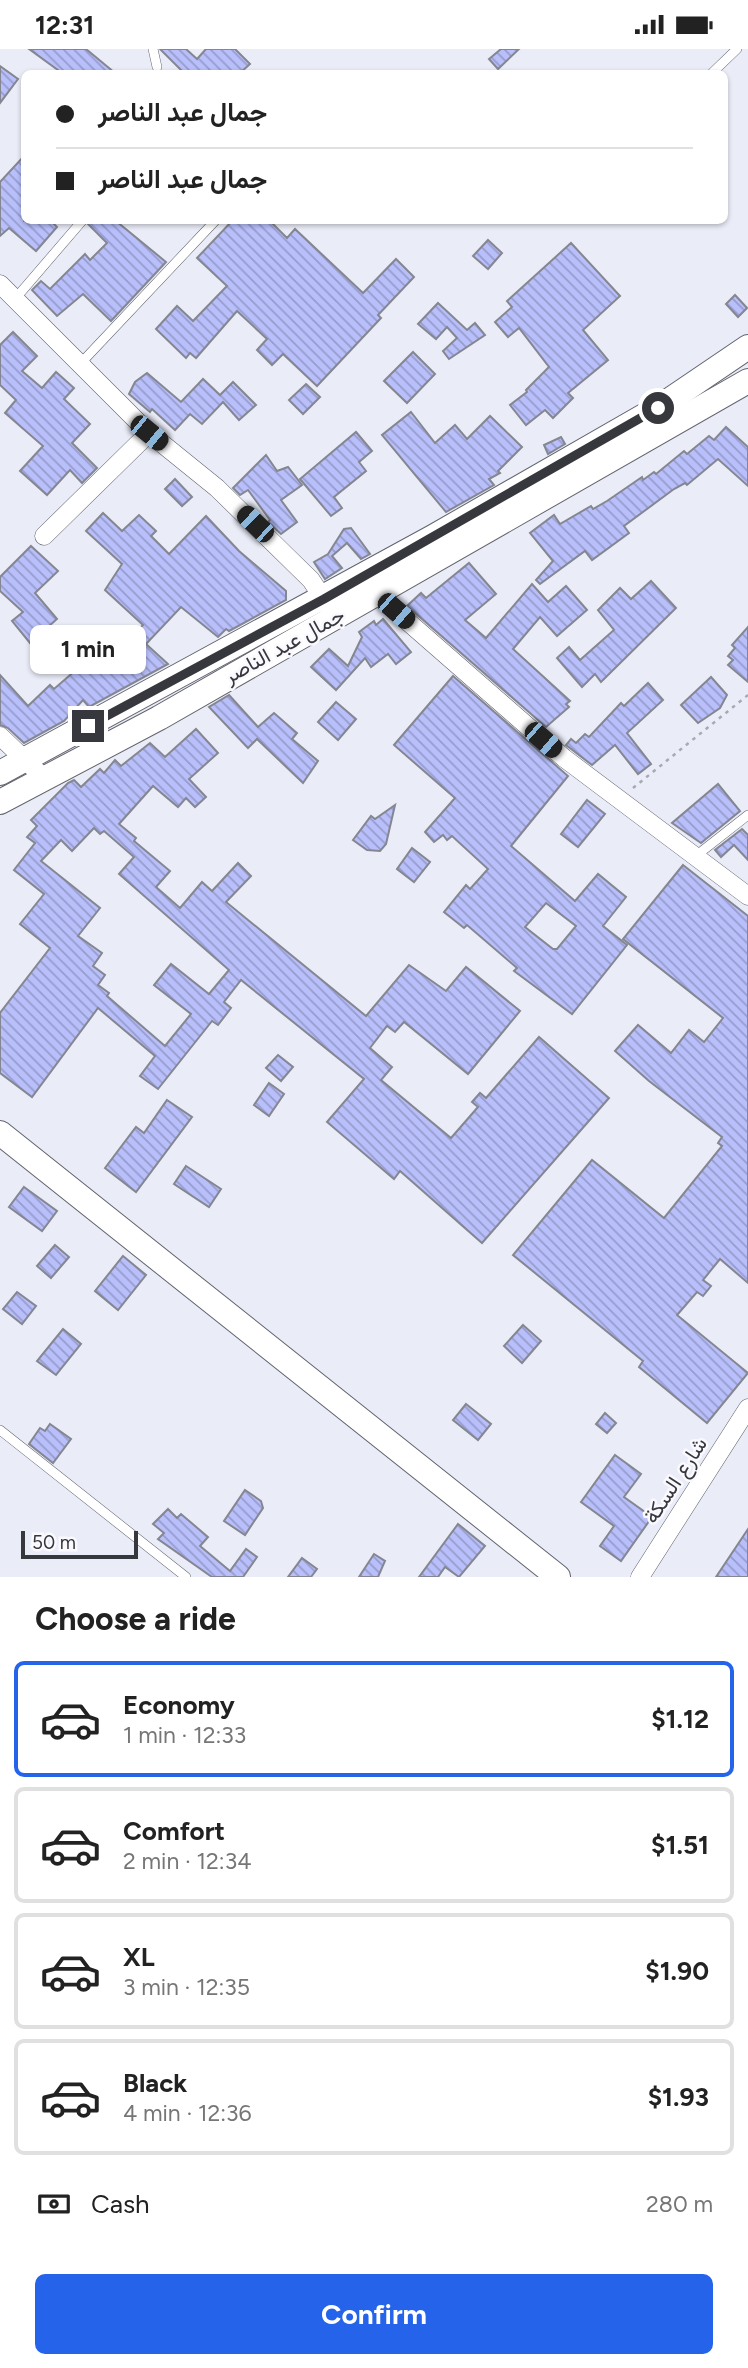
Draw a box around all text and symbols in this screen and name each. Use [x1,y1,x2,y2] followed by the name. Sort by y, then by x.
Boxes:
[35,9,94,41] text: 12:31
[98,96,267,128] text: جمال عبد الناصر
[98,163,267,195] text: جمال عبد الناصر
[642,392,674,424] route start
[127,412,172,454] car
[233,502,278,546] car
[374,589,419,633] car
[218,602,349,690] street label: جمال عبد الناصر
[30,625,146,673] callout: 1 min
[61,635,115,663] text: 1 min
[72,710,104,742] route end
[521,718,566,762] car
[638,1432,714,1529] street label: شارع السكة
[21,1528,138,1560] scale bar
[32,1531,76,1554] text: 50 m
[35,1600,236,1638] text: Choose a ride
[39,1688,102,1751] icon: car
[123,1689,235,1721] text: Economy
[651,1703,709,1735] text: $1.12
[123,1721,246,1749] text: 1 min · 12:33
[39,1814,102,1877] icon: car
[123,1815,225,1847] text: Comfort
[651,1829,709,1861] text: $1.51
[123,1847,251,1875] text: 2 min · 12:34
[39,1940,102,2003] icon: car
[123,1941,155,1973] text: XL
[645,1955,709,1987] text: $1.90
[123,1973,250,2001] text: 3 min · 12:35
[39,2066,102,2129] icon: car
[123,2067,187,2099] text: Black
[648,2081,709,2113] text: $1.93
[123,2099,252,2127] text: 4 min · 12:36
[35,2185,73,2223] icon: cash
[91,2188,150,2220] text: Cash
[646,2190,713,2218] text: 280 m
[35,2274,713,2354] button: Confirm

